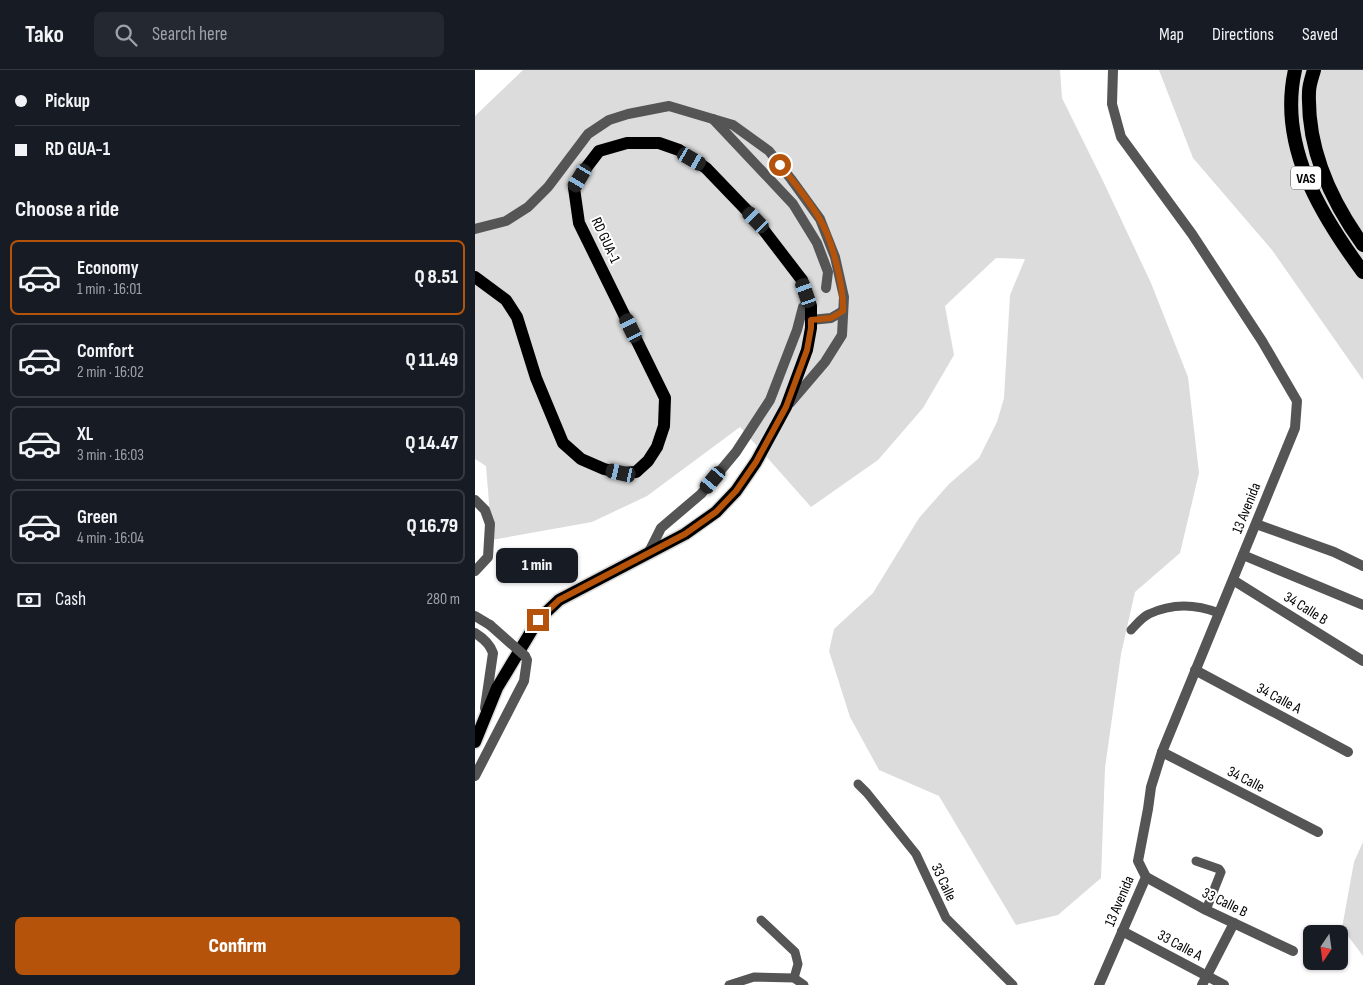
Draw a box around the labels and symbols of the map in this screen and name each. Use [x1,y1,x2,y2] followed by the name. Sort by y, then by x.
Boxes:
[675,145,708,173] car
[769,154,791,176] route start
[565,161,594,195] car
[1291,166,1321,190] road number: VAS
[740,204,771,236] car
[587,214,625,267] street label: RD GUA-1
[794,276,817,310] car
[617,311,644,345] car
[604,462,637,484] car
[697,464,728,496] car
[1228,480,1265,536] street label: 13 Avenida
[497,548,579,582] callout: 1 min
[1280,588,1332,629] street label: 34 Calle B
[527,609,549,631] route end
[1253,679,1305,718] street label: 34 Calle A
[1224,762,1268,797] street label: 34 Calle
[927,860,960,904] street label: 33 Calle
[1100,873,1139,929] street label: 13 Avenida
[1199,883,1251,922] street label: 33 Calle B
[1303,925,1347,970] north arrow
[1154,926,1206,965] street label: 33 Calle A

